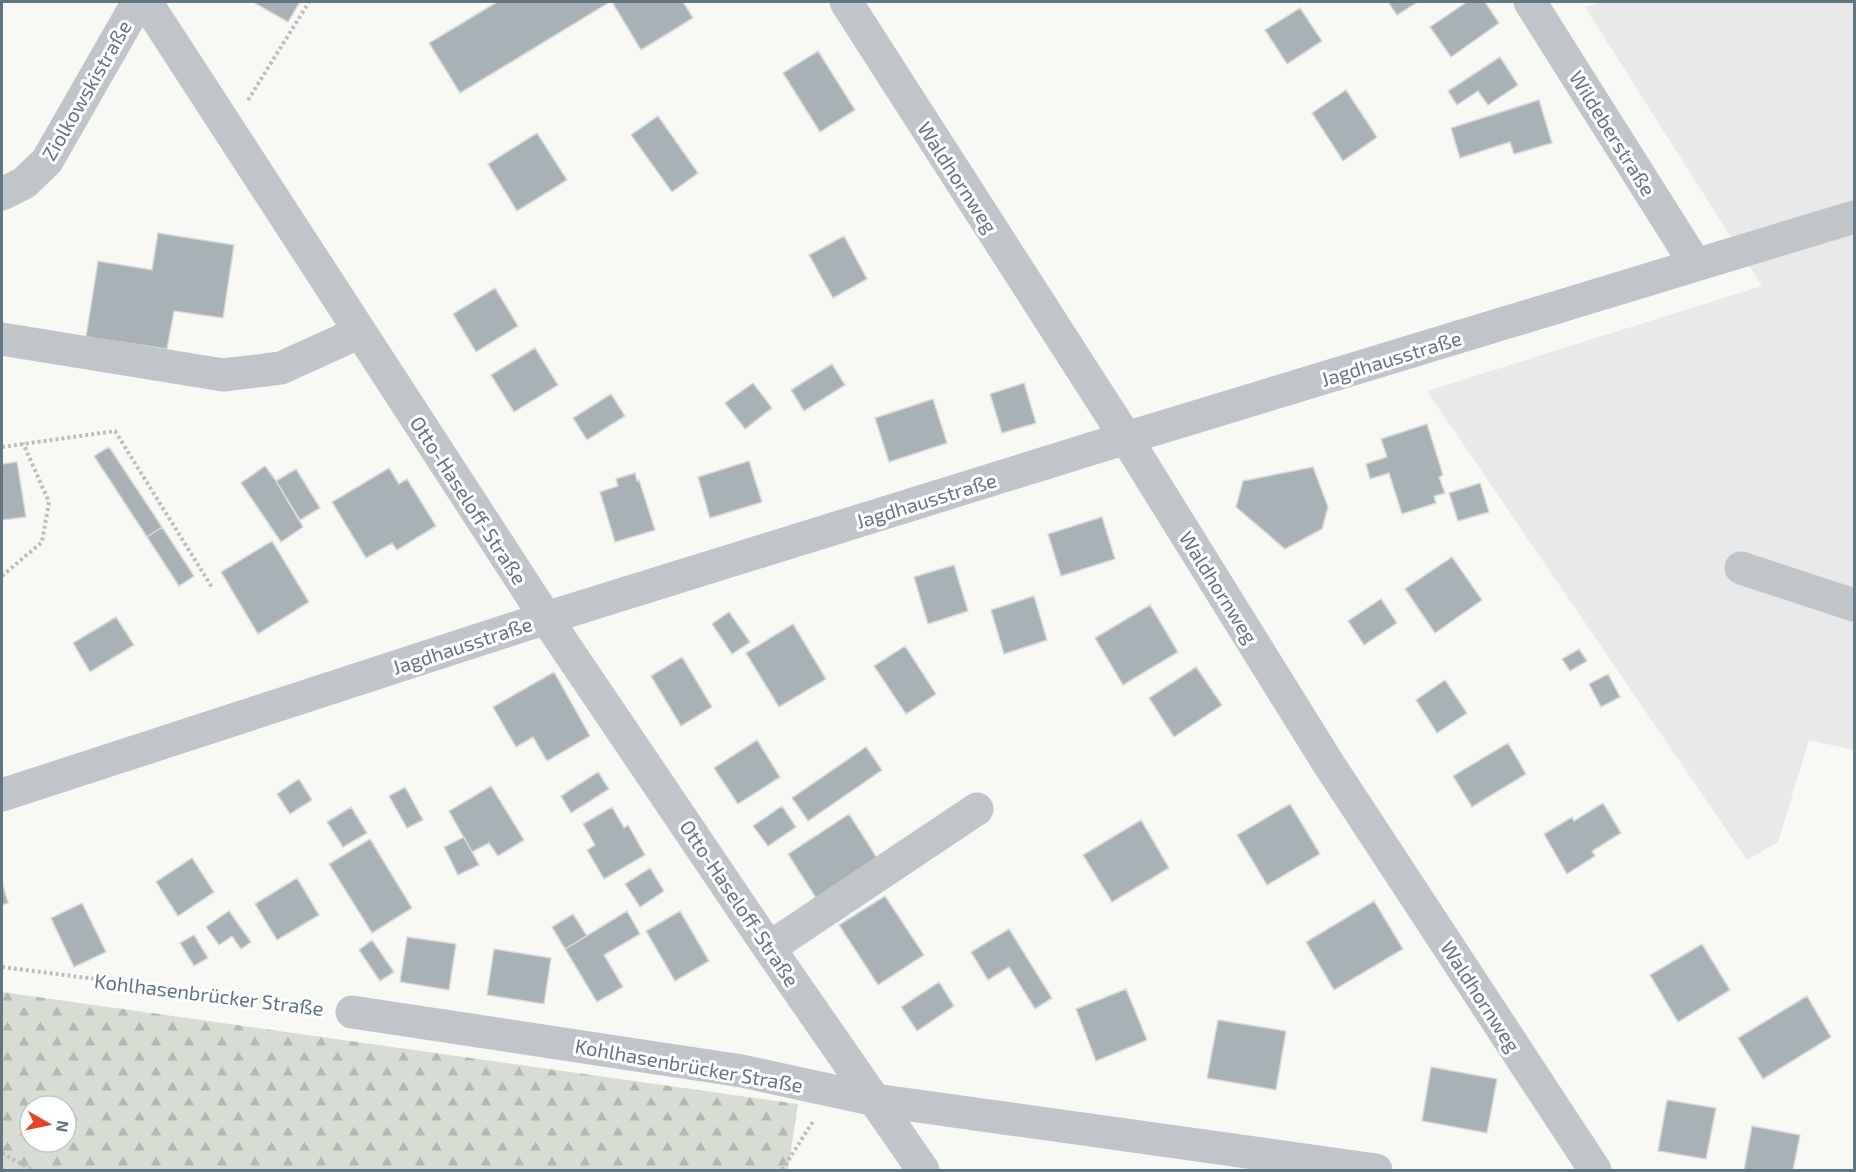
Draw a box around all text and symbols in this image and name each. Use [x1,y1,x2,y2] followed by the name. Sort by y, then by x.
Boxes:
[36,16,136,164] street label: Ziolkowskistraße
[1565,66,1661,200] street label: Wildeberstraße
[913,117,1003,237] street label: Waldhornweg
[1318,325,1464,391] street label: Jagdhausstraße
[406,411,532,589] street label: Otto-Haseloff-Straße
[853,467,999,533] street label: Jagdhausstraße
[1175,526,1263,648] street label: Waldhornweg
[389,611,535,679] street label: Jagdhausstraße
[675,815,805,991] street label: Otto-Haseloff-Straße
[1436,936,1526,1056] street label: Waldhornweg
[93,968,325,1020] street label: Kohlhasenbrücker Straße
[573,1033,805,1097] street label: Kohlhasenbrücker Straße
[18,1094,78,1154] north arrow
[53,1119,74,1134] text: N

